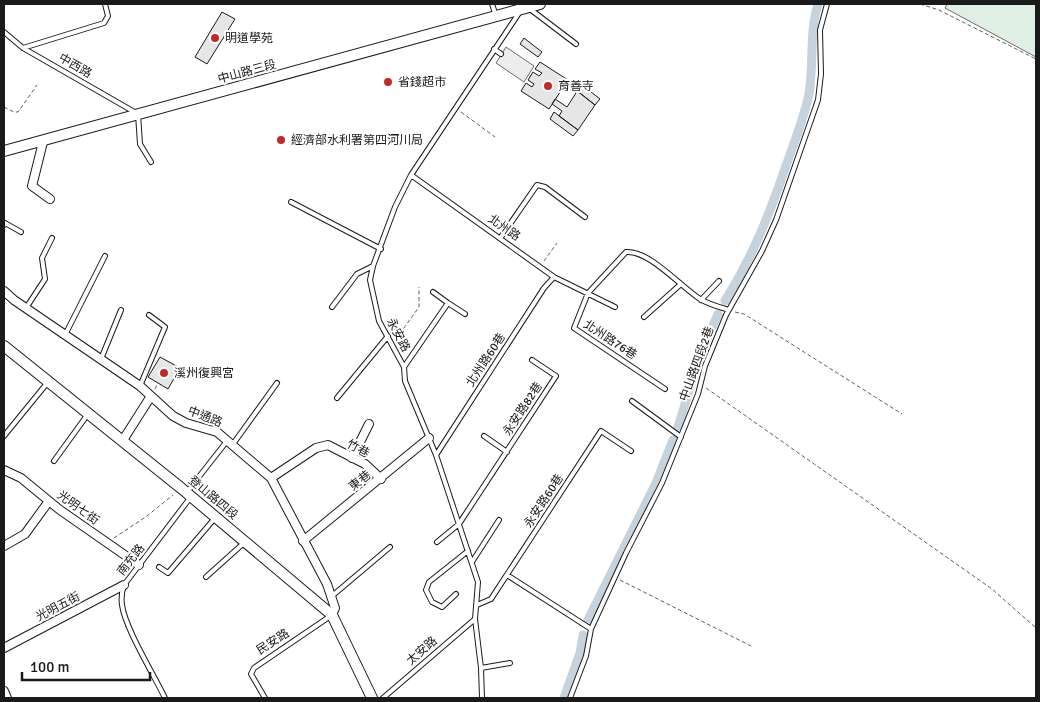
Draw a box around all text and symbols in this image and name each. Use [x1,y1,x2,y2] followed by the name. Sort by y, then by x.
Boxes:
[225,31,273,46] place label: 明道學苑
[209,32,221,44] marker: 明道學苑
[56,51,94,81] street label: 中西路
[216,57,278,87] street label: 中山路三段
[398,75,446,90] place label: 省錢超市
[382,76,394,88] marker: 省錢超市
[558,79,594,94] place label: 育善寺
[542,80,554,92] marker: 育善寺
[291,133,423,148] place label: 經濟部水利署第四河川局
[275,134,287,146] marker: 經濟部水利署第四河川局
[485,212,523,244] street label: 北州路
[383,316,413,354] street label: 永安路
[580,317,640,363] street label: 北州路76巷
[677,325,717,403] street label: 中山路四段2巷
[463,330,509,390] street label: 北州路60巷
[174,366,234,381] place label: 溪州復興宮
[158,367,170,379] marker: 溪州復興宮
[500,379,546,439] street label: 永安路82巷
[186,404,224,430] street label: 中通路
[344,437,372,461] street label: 竹巷
[346,468,374,494] street label: 東巷
[521,471,567,531] street label: 永安路60巷
[185,473,241,523] street label: 登山路四段
[54,488,102,528] street label: 光明七街
[114,541,148,579] street label: 南充路
[33,589,83,625] street label: 光明五街
[254,626,292,658] street label: 民安路
[403,634,441,668] street label: 太安路
[22,650,150,682] scale bar
[30,658,70,676] text: 100 m

